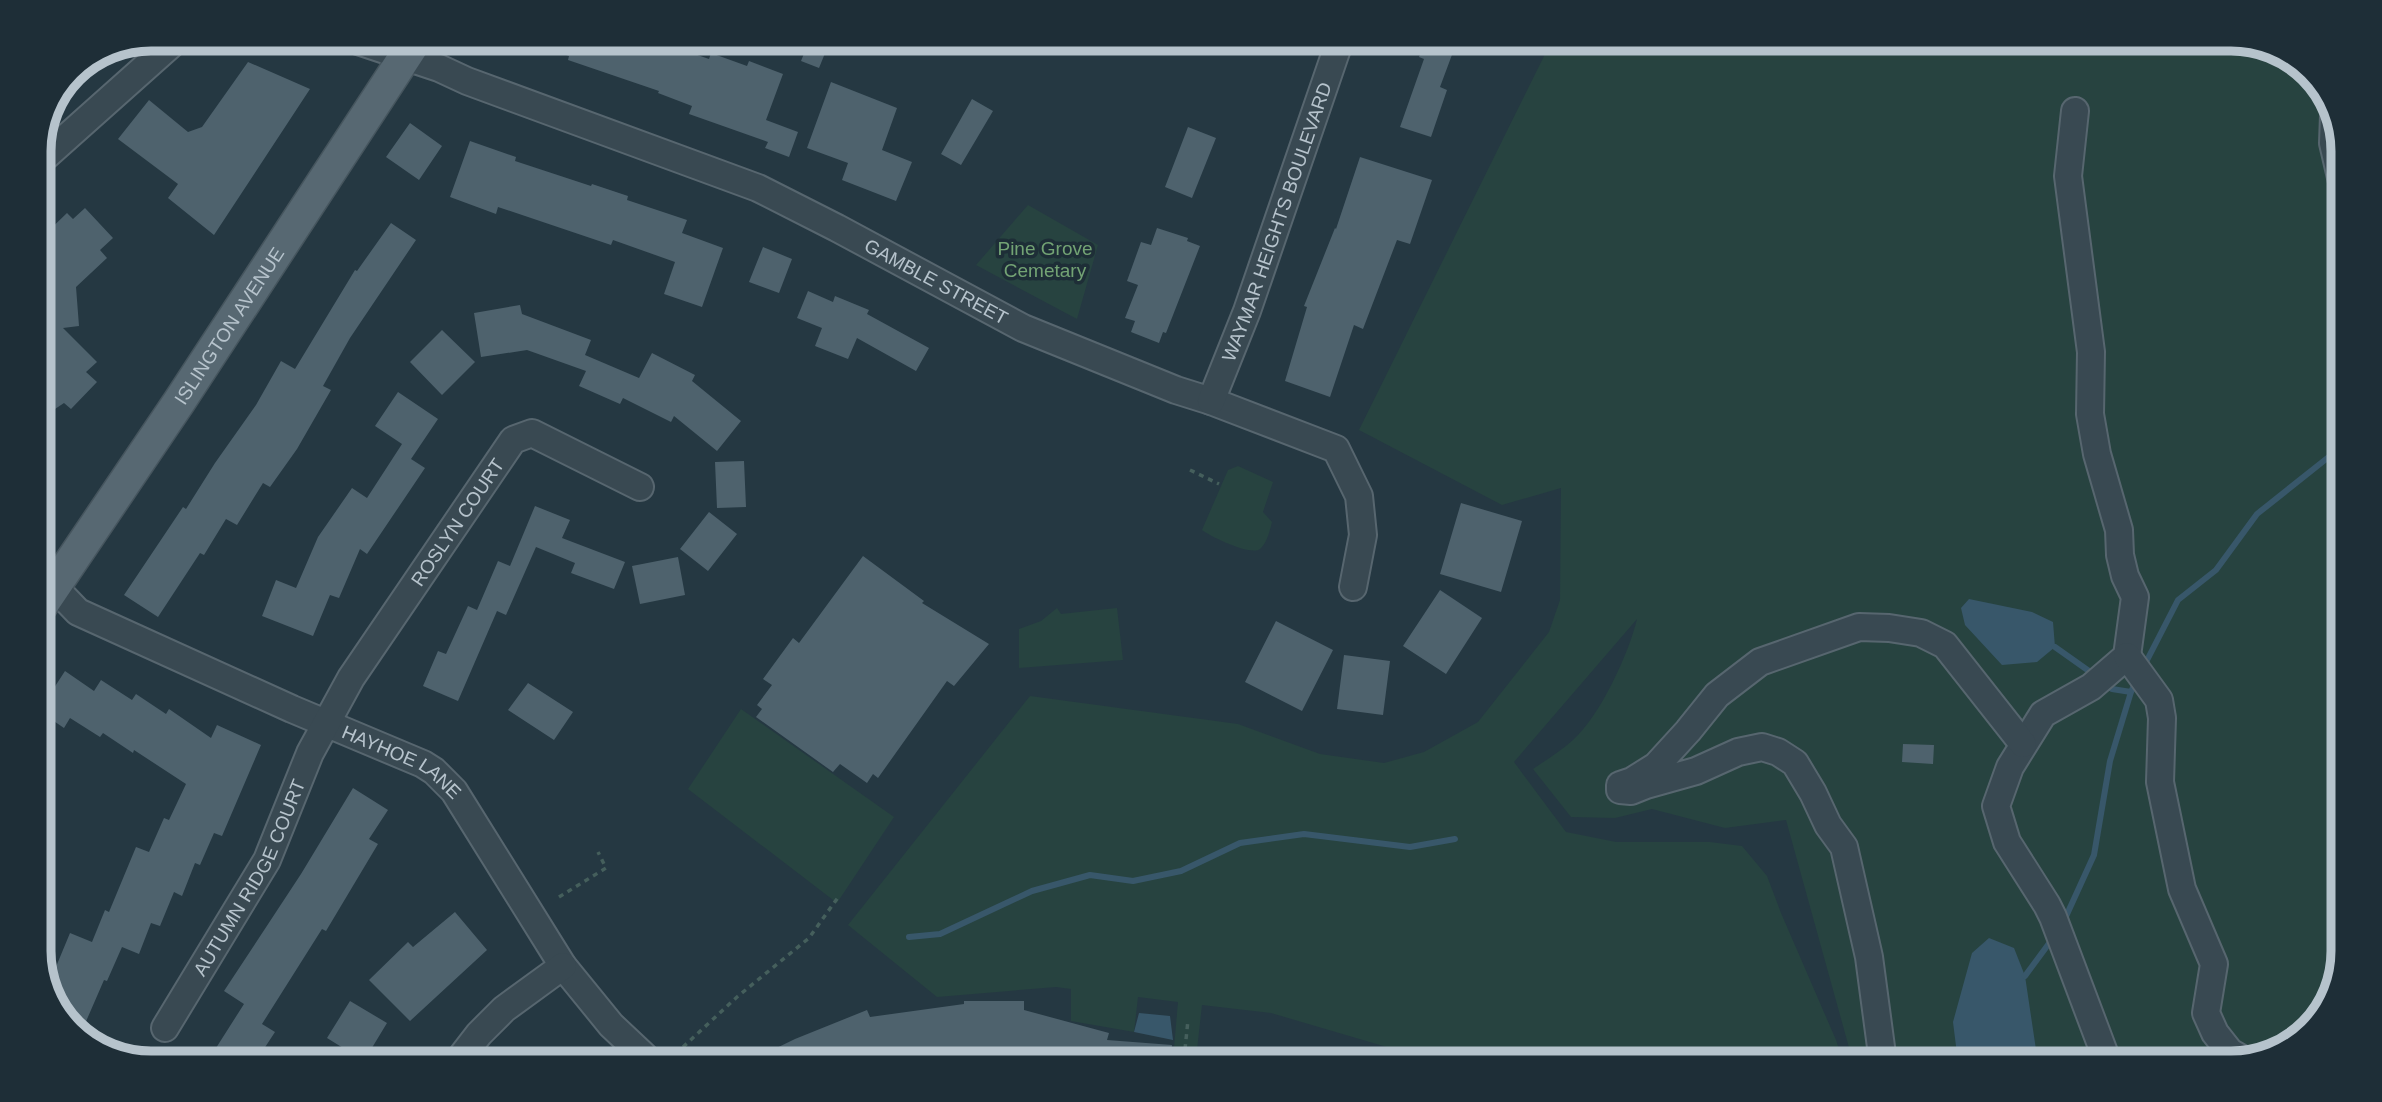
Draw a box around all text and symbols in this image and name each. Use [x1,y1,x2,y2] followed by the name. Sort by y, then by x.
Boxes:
[1218,79,1335,364] street label: WAYMAR HEIGHTS BOULEVARD
[861,234,1012,329] street label: GAMBLE STREET
[997,238,1093,281] park label: Pine Grove Cemetary
[170,243,288,408] street label: ISLINGTON AVENUE
[406,454,508,590] street label: ROSLYN COURT
[339,721,466,803] street label: HAYHOE LANE
[189,776,309,979] street label: AUTUMN RIDGE COURT

